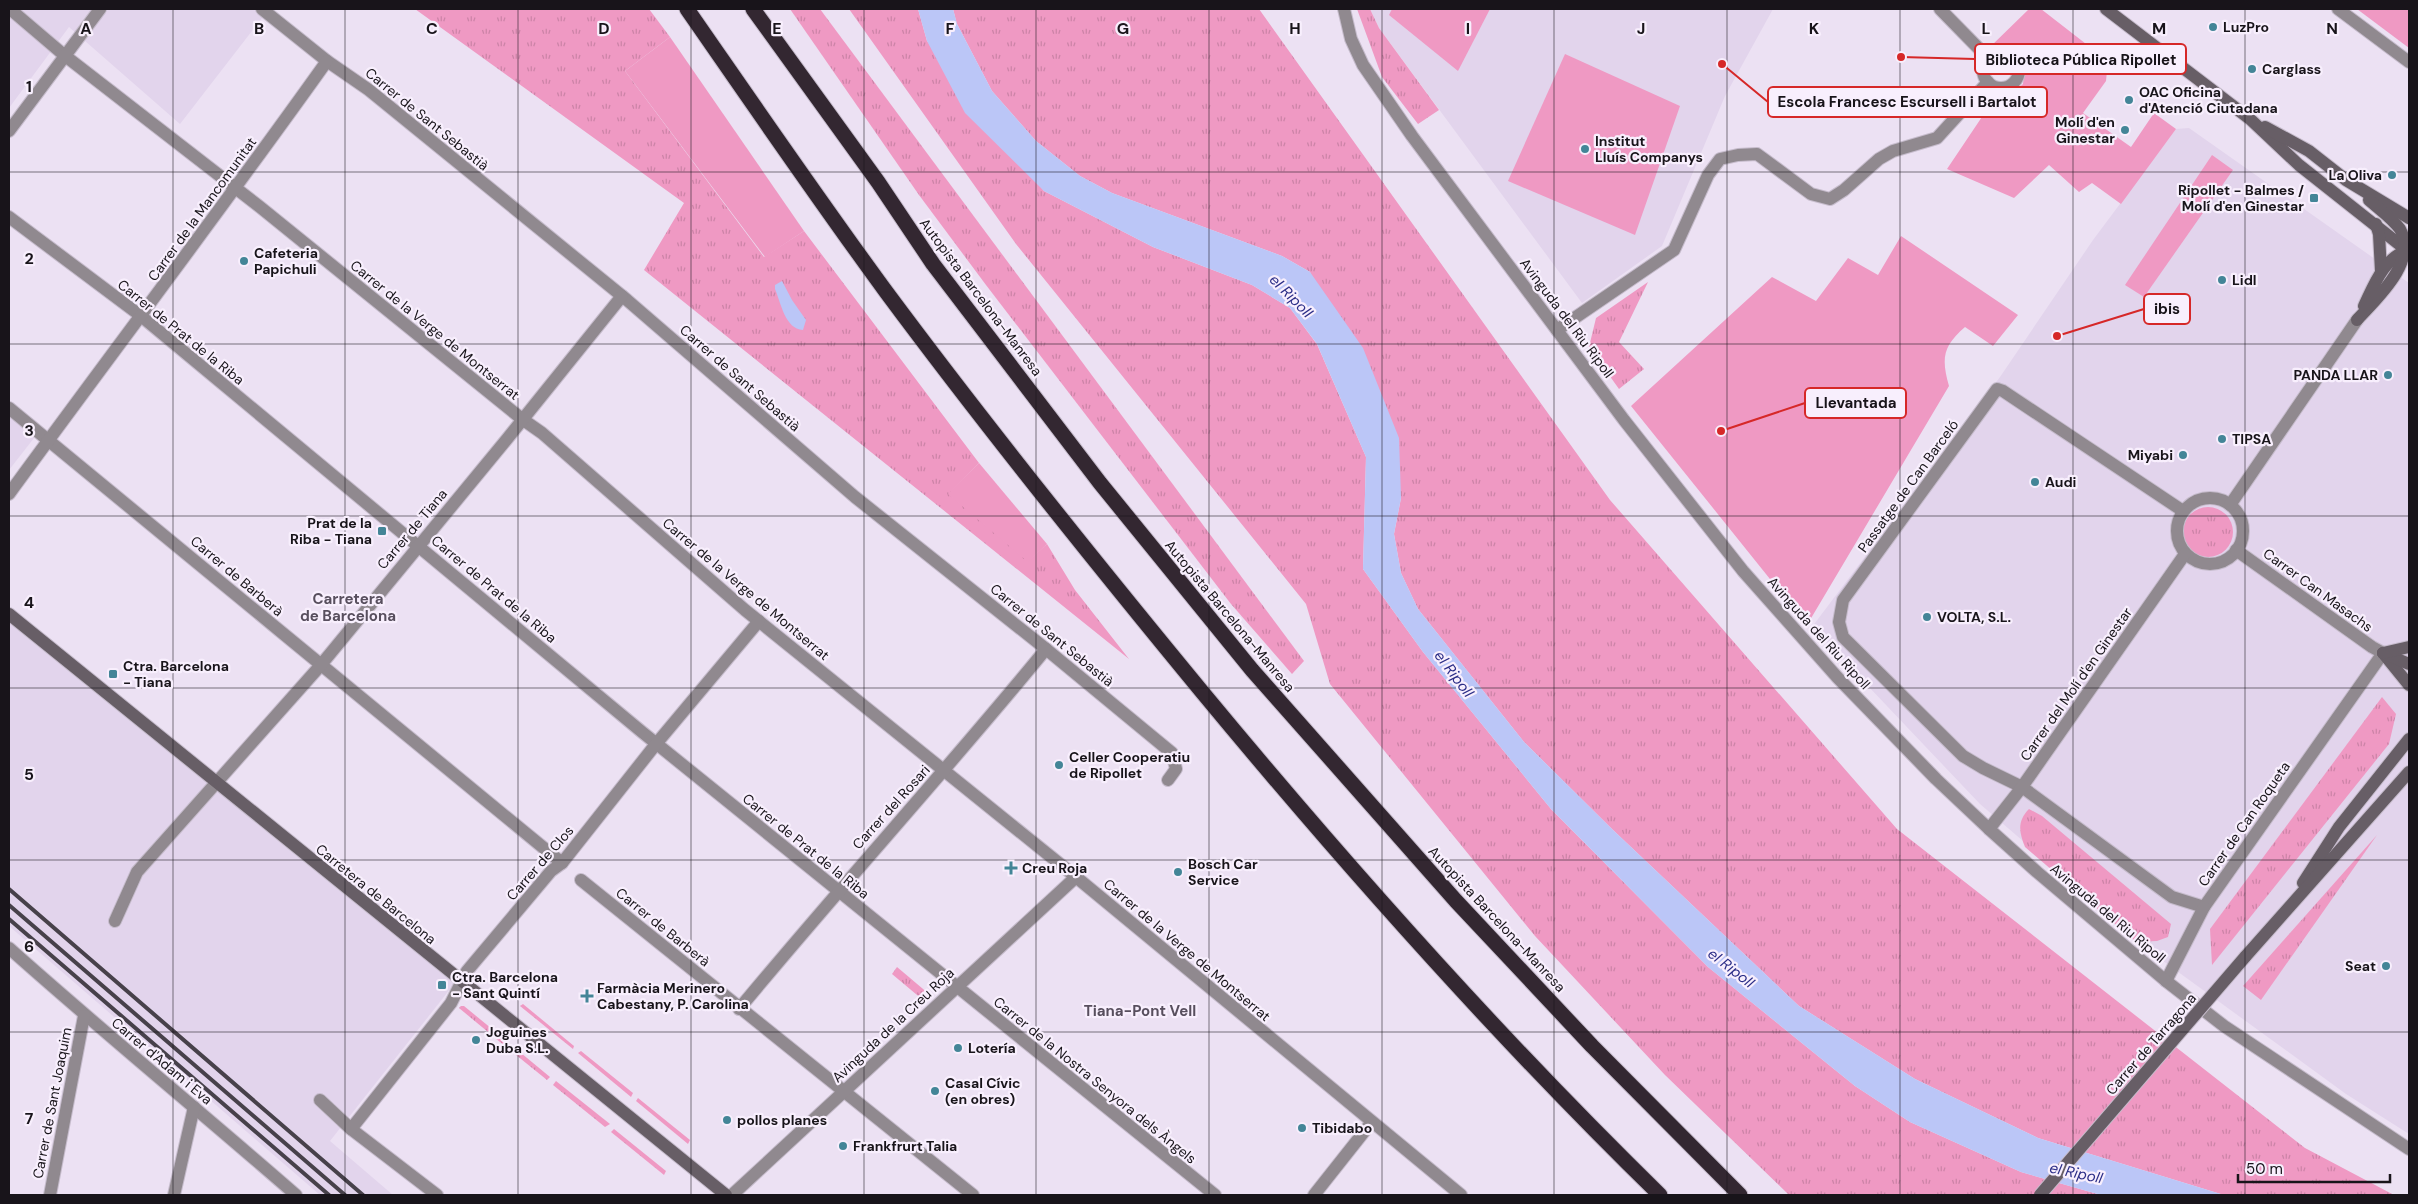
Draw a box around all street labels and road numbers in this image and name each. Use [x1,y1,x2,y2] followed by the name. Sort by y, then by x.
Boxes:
[362,64,492,174] street label: Carrer de Sant Sebastià
[144,134,260,284] street label: Carrer de la Mancomunitat
[916,215,1046,379] street label: Autopista Barcelona-Manresa
[1516,255,1618,381] street label: Avinguda del Riu Ripoll
[347,256,523,404] street label: Carrer de la Verge de Montserrat
[114,275,248,389] street label: Carrer de Prat de la Riba
[676,321,804,435] street label: Carrer de Sant Sebastià
[1854,416,1962,556] street label: Passatge de Can Barceló
[373,485,451,573] street label: Carrer de Tiana
[659,514,833,664] street label: Carrer de la Verge de Montserrat
[428,531,560,647] street label: Carrer de Prat de la Riba
[187,532,287,620] street label: Carrer de Barberà
[1161,536,1299,696] street label: Autopista Barcelona-Manresa
[2260,544,2376,636] street label: Carrer Can Masachs
[1764,573,1874,693] street label: Avinguda del Riu Ripoll
[987,580,1117,690] street label: Carrer de Sant Sebastià
[2016,604,2136,764] street label: Carrer del Molí d'en Ginestar
[2194,758,2294,890] street label: Carrer de Can Roqueta
[848,761,934,853] street label: Carrer del Rosari
[739,789,873,903] street label: Carrer de Prat de la Riba
[503,822,577,904] street label: Carrer de Clos
[312,840,440,948] street label: Carretera de Barcelona
[1425,842,1569,996] street label: Autopista Barcelona-Manresa
[2047,859,2169,967] street label: Avinguda del Riu Ripoll
[1100,875,1274,1025] street label: Carrer de la Verge de Montserrat
[612,884,714,970] street label: Carrer de Barberà
[828,964,958,1086] street label: Avinguda de la Creu Roja
[2102,989,2200,1099] street label: Carrer de Tarragona
[990,993,1200,1167] street label: Carrer de la Nostra Senyora dels Àngels
[108,1014,216,1108] street label: Carrer d'Adam i Eva
[29,1026,75,1180] street label: Carrer de Sant Joaquim

